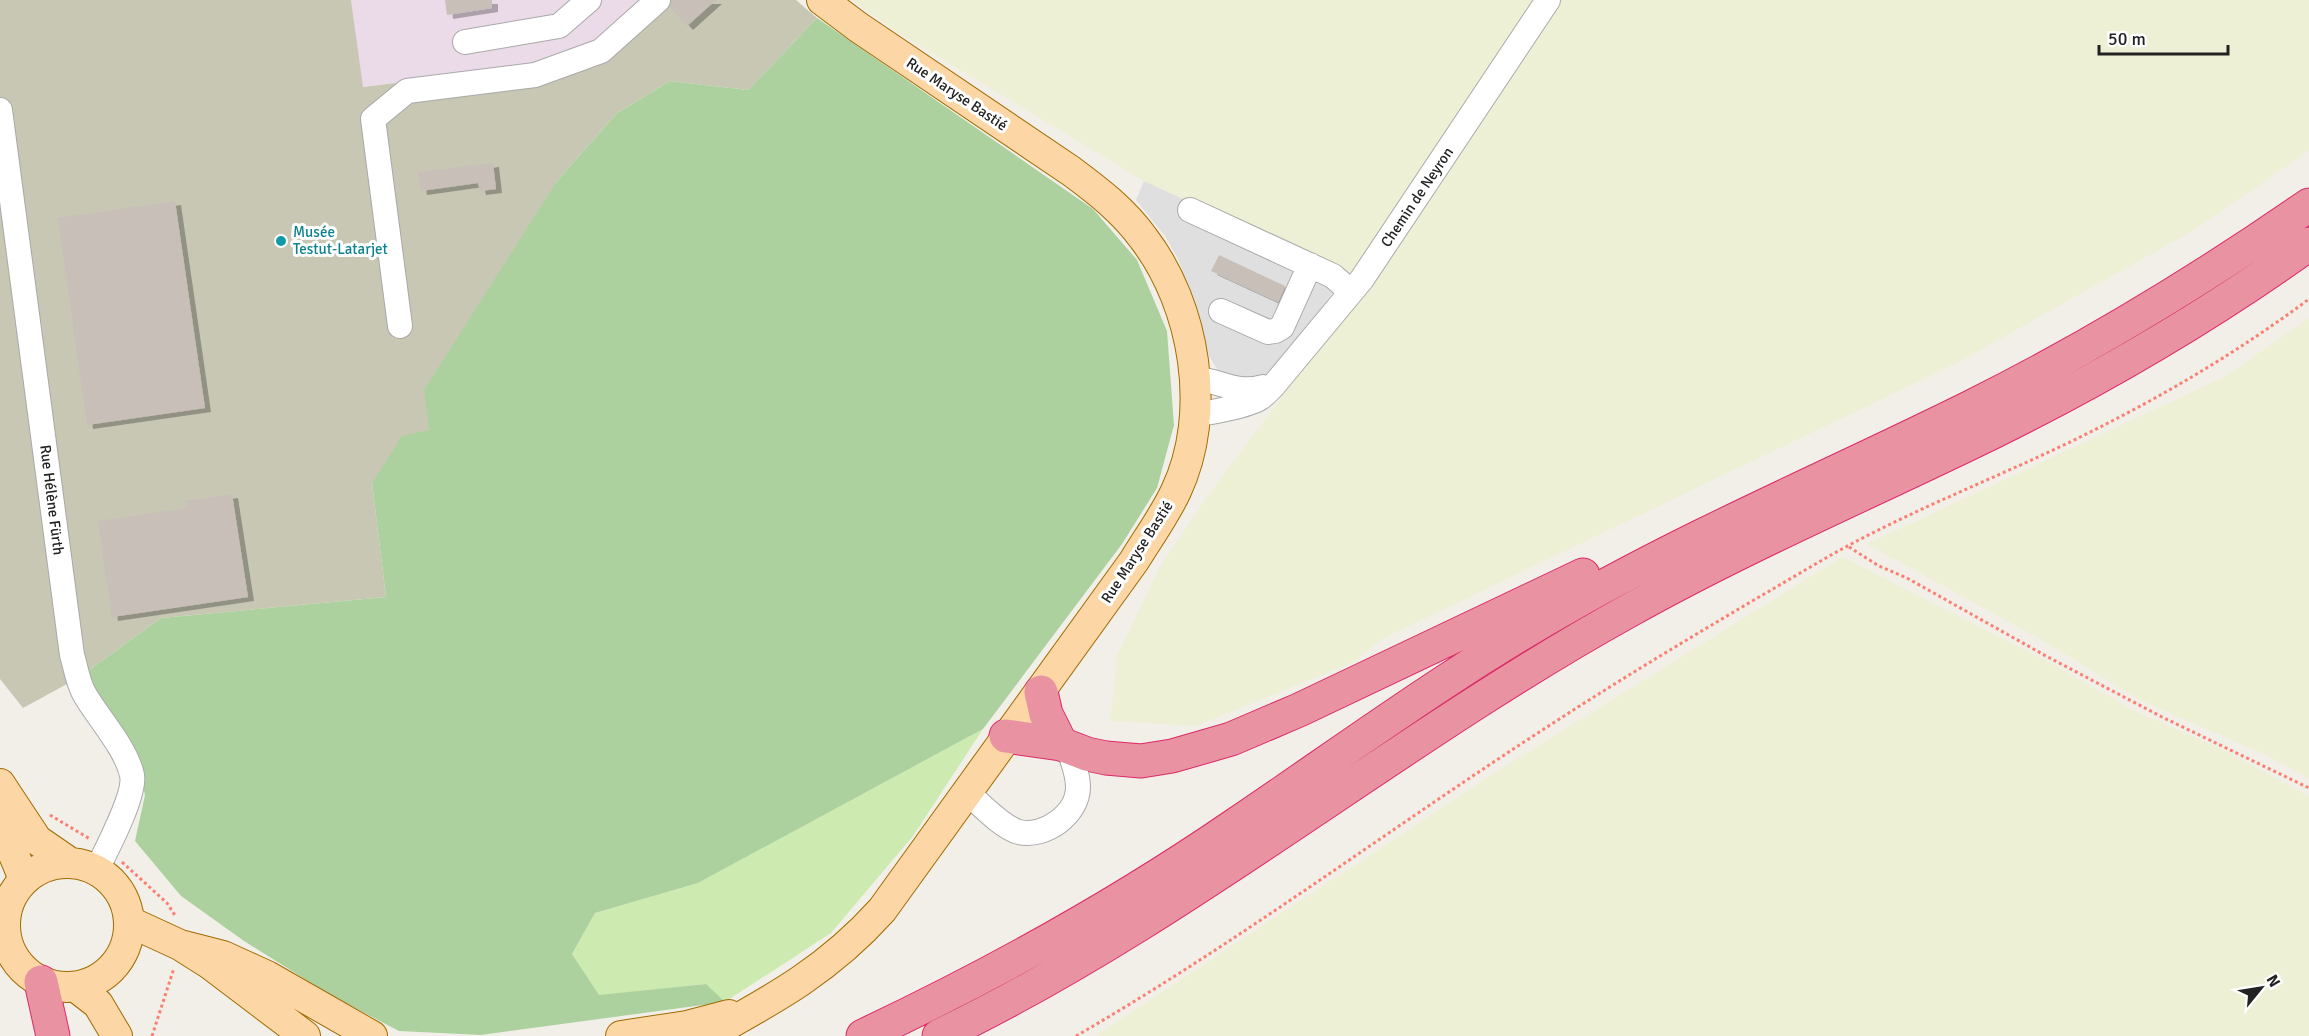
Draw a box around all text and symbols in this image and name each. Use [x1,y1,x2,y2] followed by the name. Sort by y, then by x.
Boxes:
[2099,18,2228,56] scale bar
[2108,28,2146,50] text: 50 m
[903,54,1011,134] street label: Rue Maryse Bastié
[1377,144,1457,250] street label: Chemin de Neyron
[293,223,388,258] place label: Musée Testut-Latarjet
[274,234,288,248] marker: Musée Testut-Latarjet
[36,444,68,556] street label: Rue Hélène Fürth
[1097,498,1177,606] street label: Rue Maryse Bastié
[2231,958,2291,1018] north arrow
[2262,971,2285,991] text: N

